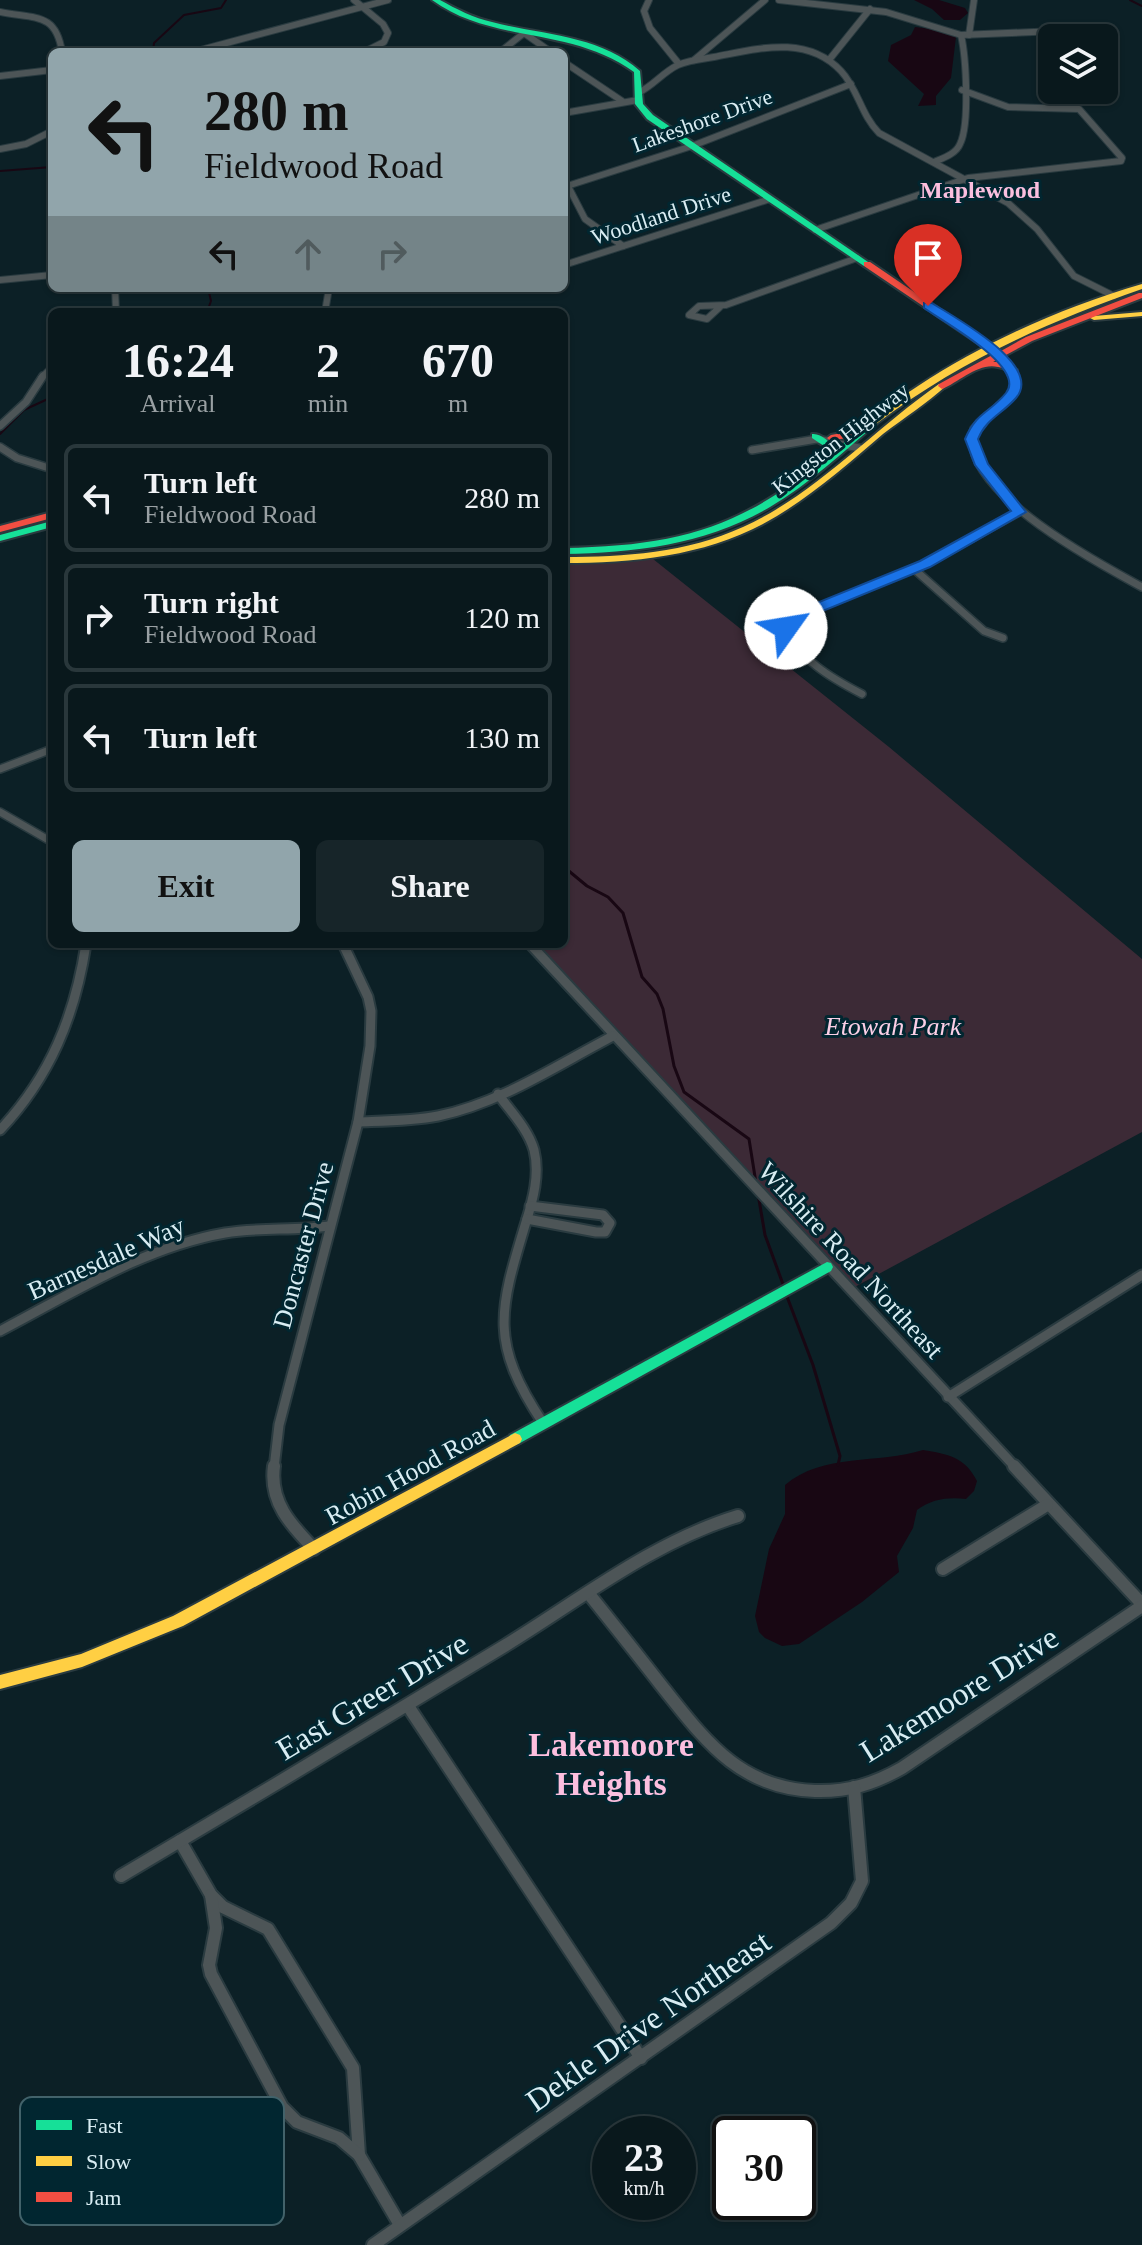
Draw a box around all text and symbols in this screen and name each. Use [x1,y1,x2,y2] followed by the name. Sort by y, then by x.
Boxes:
[1038,24,1118,104] map controls
[1038,24,1118,104] button: layers
[72,80,176,184] icon: left
[204,80,349,142] text: 280 m
[629,84,776,157] street label: Lakeshore Drive
[204,146,443,186] text: Fieldwood Road
[920,177,1041,203] district label: Maplewood
[588,181,734,250] street label: Woodland Drive
[894,224,962,306] pin
[202,232,246,276] icon: left
[286,232,330,276] icon: ahead
[370,232,414,276] icon: right
[906,236,950,280] icon: arrive
[122,334,234,387] text: 16:24
[316,334,340,387] text: 2
[422,334,494,387] text: 670
[767,377,914,500] street label: Kingston Highway
[140,389,215,418] text: Arrival
[308,389,348,418] text: min
[448,389,468,418] text: m
[144,466,257,499] text: Turn left
[76,476,120,520] icon: left
[464,481,540,514] text: 280 m
[144,500,317,529] text: Fieldwood Road
[144,586,279,619] text: Turn right
[744,586,828,670] position arrow
[76,596,120,640] icon: right
[464,601,540,634] text: 120 m
[144,620,317,649] text: Fieldwood Road
[76,716,120,760] icon: left
[144,721,257,754] text: Turn left
[464,721,540,754] text: 130 m
[72,840,300,932] button: Exit
[316,840,544,932] button: Share
[824,1012,962,1041] park label: Etowah Park
[752,1156,950,1365] street label: Wilshire Road Northeast
[267,1159,340,1332] street label: Doncaster Drive
[23,1211,189,1306] street label: Barnesdale Way
[320,1414,500,1531] street label: Robin Hood Road
[853,1619,1065,1769] street label: Lakemoore Drive
[270,1625,474,1767] street label: East Greer Drive
[528,1726,694,1802] district label: Lakemoore Heights
[519,1923,777,2119] street label: Dekle Drive Northeast
[20,2097,284,2225] legend
[86,2113,123,2138] text: Fast
[712,2116,816,2220] speed limit sign: 30
[624,2135,664,2180] text: 23
[86,2149,131,2174] text: Slow
[623,2177,665,2199] text: km/h
[86,2185,121,2210] text: Jam

